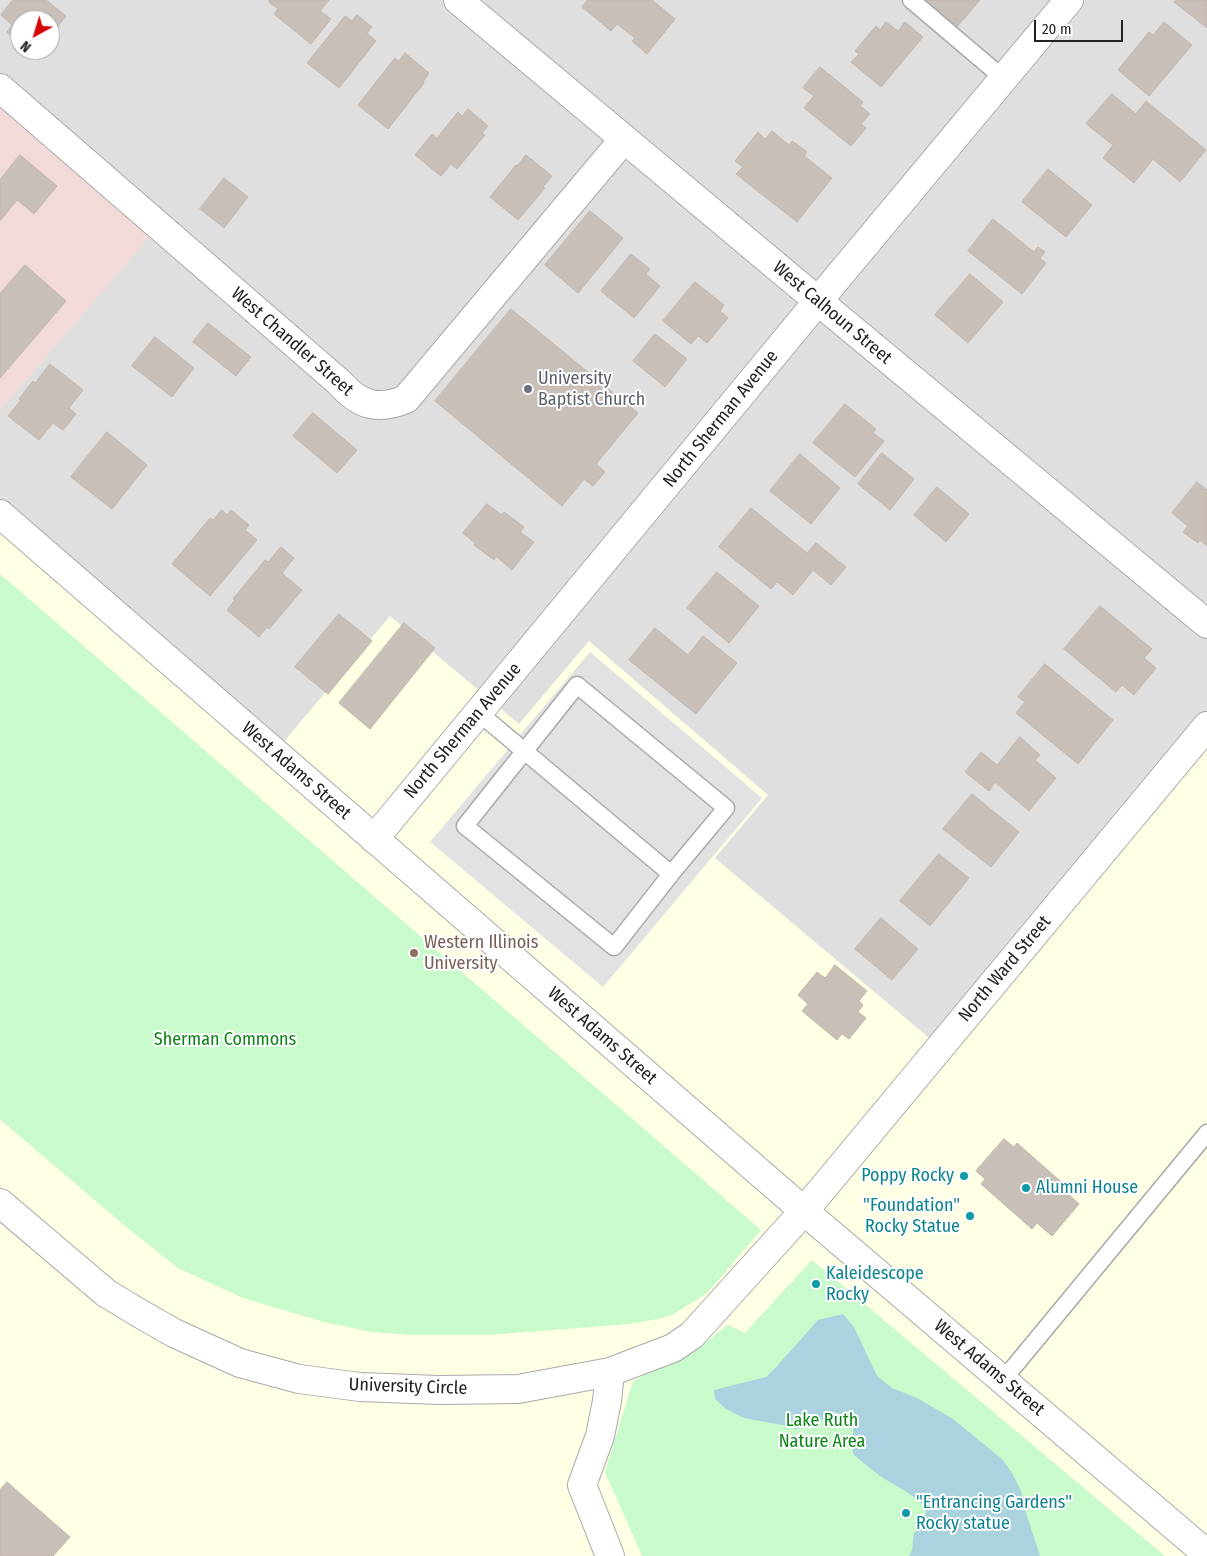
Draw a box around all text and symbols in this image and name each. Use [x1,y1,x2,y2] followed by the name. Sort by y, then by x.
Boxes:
[10,10,60,60] north arrow
[1037,10,1126,42] scale bar
[1042,20,1072,38] text: 20 m
[17,37,34,56] text: N
[768,257,896,369] street label: West Calhoun Street
[227,283,357,401] street label: West Chandler Street
[659,346,783,492] street label: North Sherman Avenue
[538,368,645,410] place label: University Baptist Church
[522,383,534,395] marker: University Baptist Church
[400,659,526,803] street label: North Sherman Avenue
[237,718,355,824] street label: West Adams Street
[954,912,1056,1026] street label: North Ward Street
[424,932,538,974] place label: Western Illinois University
[408,947,420,959] marker: Western Illinois University
[543,983,661,1089] street label: West Adams Street
[154,1029,296,1051] park label: Sherman Commons
[861,1165,954,1187] place label: Poppy Rocky
[958,1170,970,1182] marker: Poppy Rocky
[1036,1177,1138,1199] place label: Alumni House
[1020,1182,1032,1194] marker: Alumni House
[863,1195,960,1238] place label: "Foundation" Rocky Statue
[964,1210,976,1222] marker: "Foundation" Rocky Statue
[826,1263,924,1306] place label: Kaleidescope Rocky
[810,1278,822,1290] marker: Kaleidescope Rocky
[929,1315,1049,1421] street label: West Adams Street
[348,1374,468,1400] street label: University Circle
[779,1410,865,1452] park label: Lake Ruth Nature Area
[916,1492,1072,1535] place label: "Entrancing Gardens" Rocky statue
[900,1507,912,1519] marker: "Entrancing Gardens" Rocky statue

